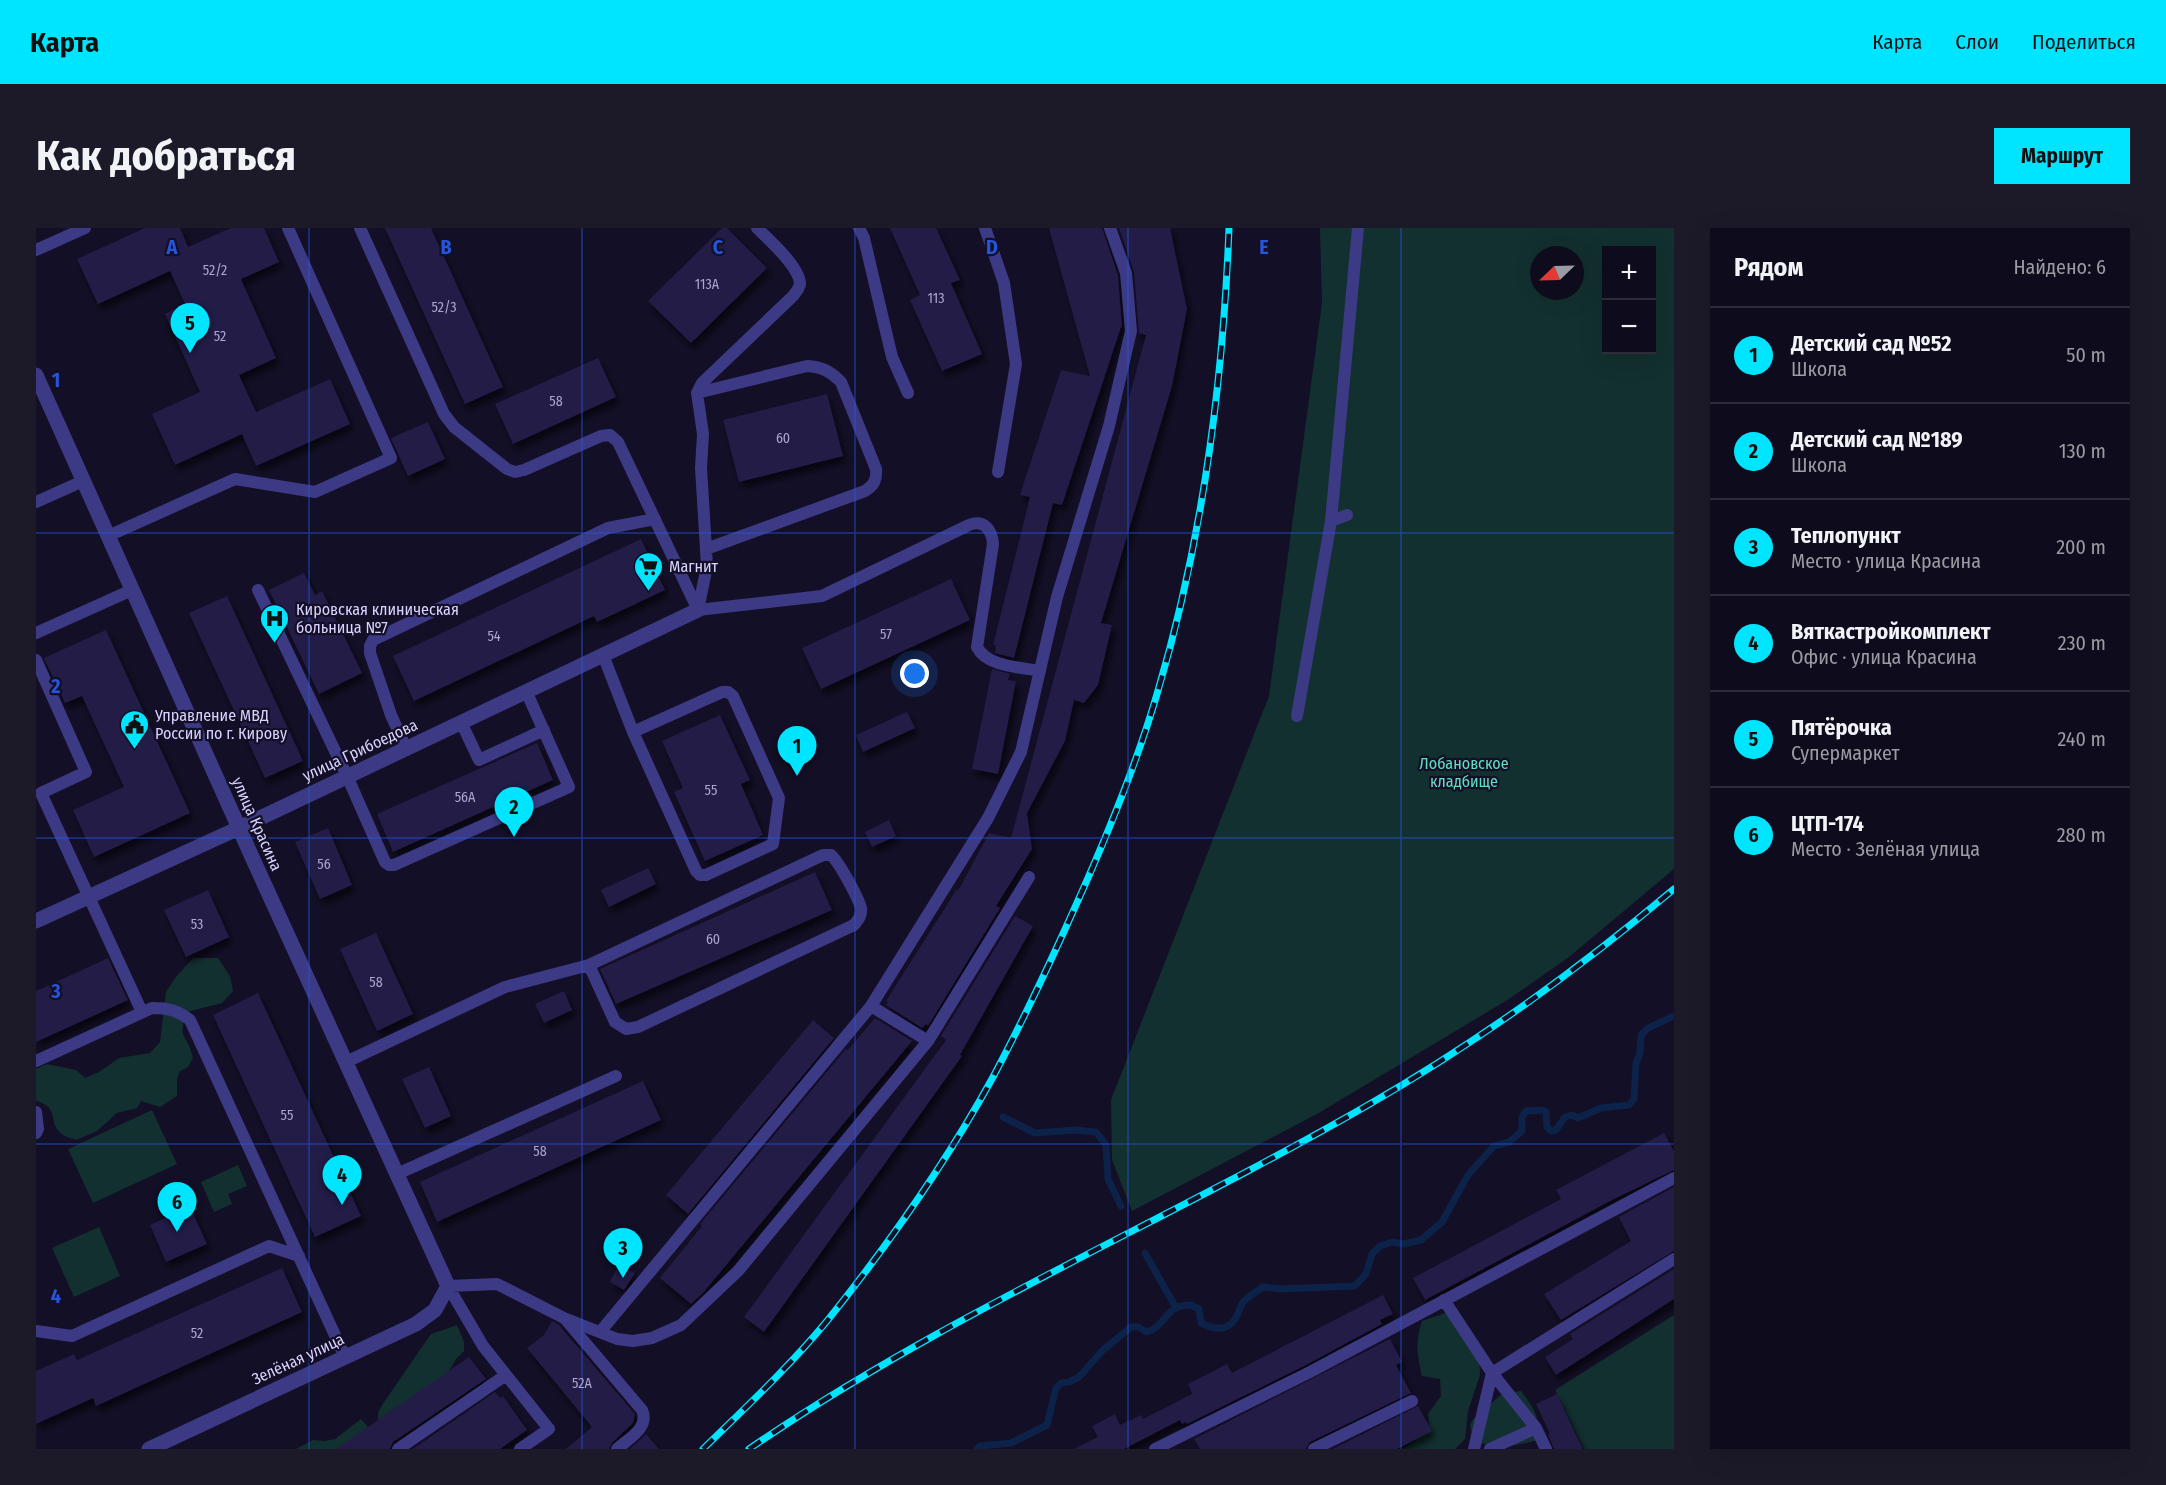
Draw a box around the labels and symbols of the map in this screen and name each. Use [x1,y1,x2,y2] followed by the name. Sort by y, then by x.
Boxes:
[166,235,179,259] text: A
[440,235,452,259] text: B
[713,235,724,259] text: C
[986,235,998,259] text: D
[1259,235,1269,259] text: E
[1530,246,1584,300] north arrow
[203,262,227,279] house number: 52/2
[695,276,720,293] house number: 113А
[927,290,945,307] house number: 113
[432,299,456,316] house number: 52/3
[170,304,210,353] pin: 5
[214,328,226,345] house number: 52
[52,368,60,392] text: 1
[549,393,563,410] house number: 58
[776,430,790,447] house number: 60
[632,550,664,592] supermarket icon: Магнит
[669,557,719,576] place label: Магнит
[296,600,459,637] place label: Кировская клиническая больница №7
[259,602,291,644] hospital icon: Кировская клиническая больница №7
[880,626,892,643] house number: 57
[487,628,501,645] house number: 54
[900,659,929,688] your location
[50,674,61,698] text: 2
[154,706,288,743] place label: Управление МВД России по г. Кирову
[118,708,150,750] public building icon: Управление МВД России по г. Кирову
[299,715,421,785] street label: улица Грибоедова
[778,726,816,776] pin: 1
[1419,754,1509,791] park label: Лобановское кладбище
[228,774,286,874] street label: улица Красина
[705,782,717,799] house number: 55
[494,788,534,837] pin: 2
[455,789,476,806] house number: 56А
[317,856,331,873] house number: 56
[191,916,203,933] house number: 53
[706,931,720,948] house number: 60
[369,974,383,991] house number: 58
[50,979,61,1003] text: 3
[281,1107,293,1124] house number: 55
[533,1143,547,1160] house number: 58
[322,1156,362,1205] pin: 4
[158,1182,196,1232] pin: 6
[604,1228,642,1278] pin: 3
[51,1284,61,1308] text: 4
[191,1325,203,1342] house number: 52
[249,1329,347,1389] street label: Зелёная улица
[572,1375,593,1392] house number: 52А

